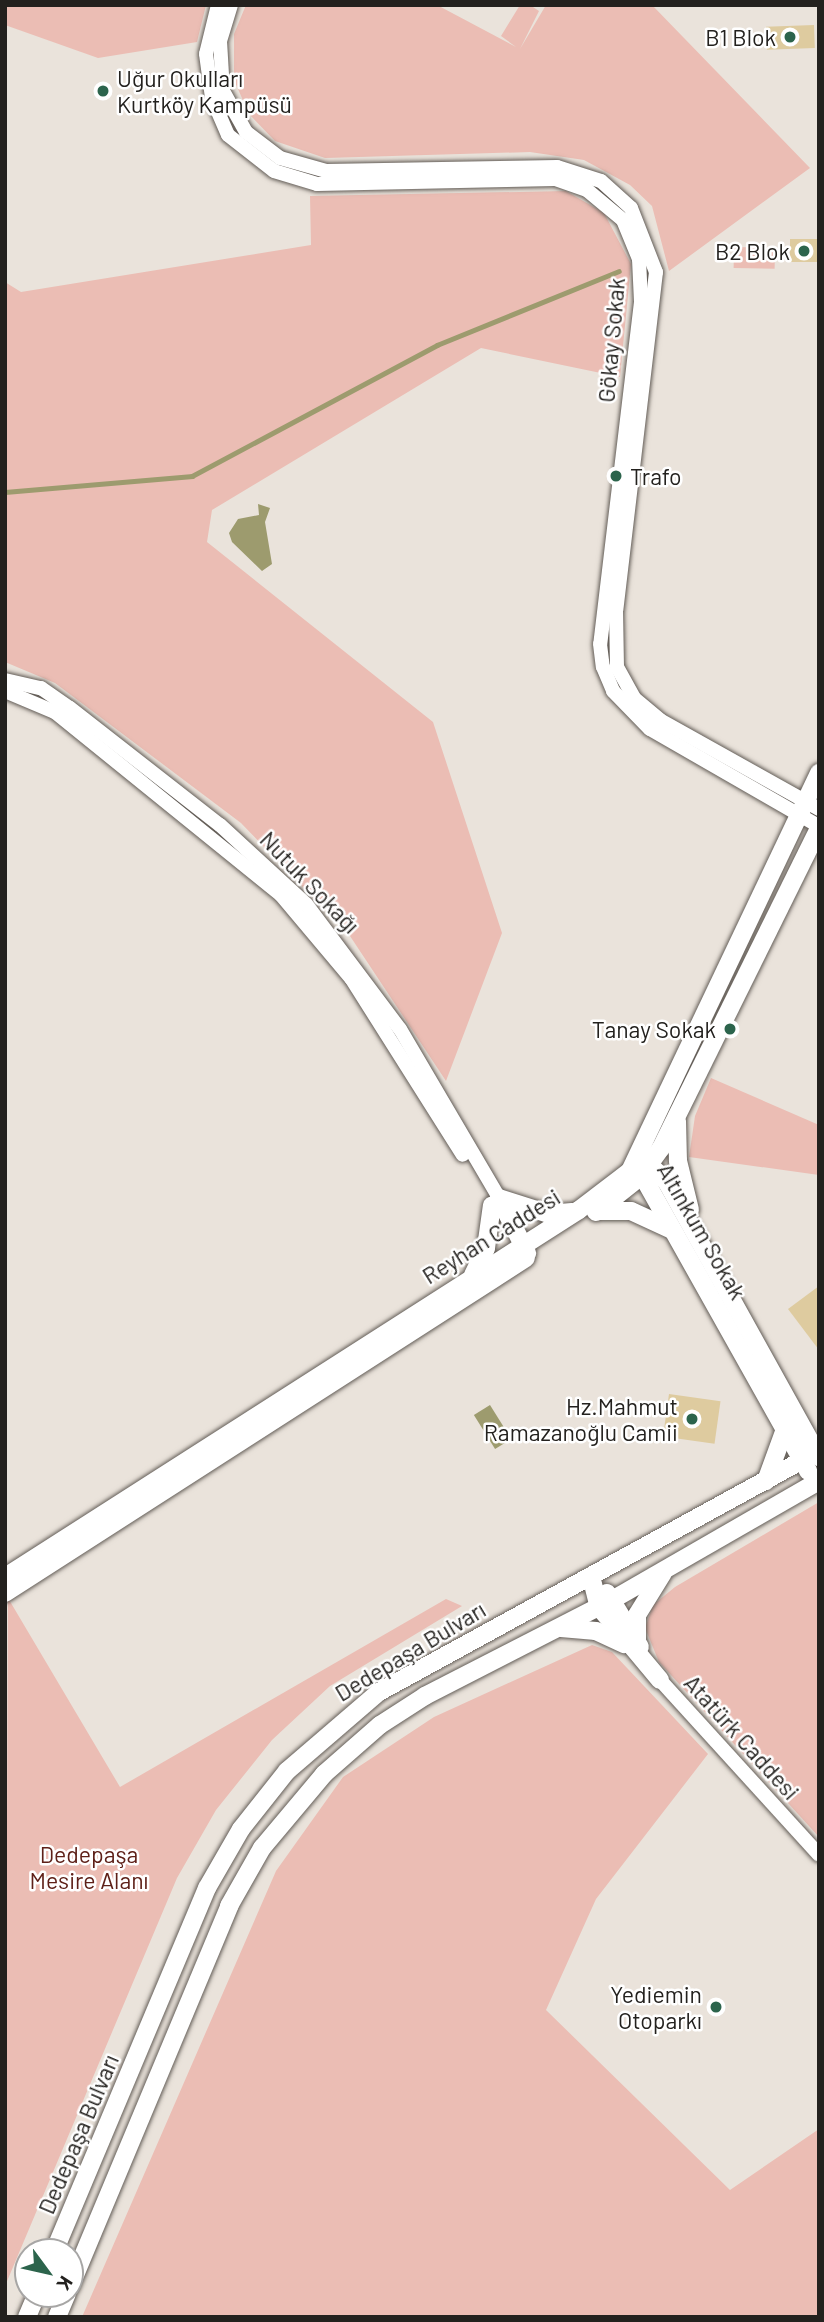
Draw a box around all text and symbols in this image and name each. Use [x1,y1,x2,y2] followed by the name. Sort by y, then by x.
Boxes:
[705,23,776,51] place label: B1 Blok
[782,29,798,45] marker: B1 Blok
[117,64,292,118] place label: Uğur Okulları Kurtköy Kampüsü
[95,83,111,99] marker: Uğur Okulları Kurtköy Kampüsü
[715,237,790,265] place label: B2 Blok
[796,243,812,259] marker: B2 Blok
[592,276,630,404] street label: Gökay Sokak
[630,462,681,490] place label: Trafo
[608,468,624,484] marker: Trafo
[255,825,365,939] street label: Nutuk Sokağı
[592,1015,716,1043] place label: Tanay Sokak
[722,1021,738,1037] marker: Tanay Sokak
[652,1158,752,1304] street label: Altınkum Sokak
[417,1183,565,1289] street label: Reyhan Caddesi
[484,1392,678,1446] place label: Hz.Mahmut Ramazanoğlu Camii
[684,1411,700,1427] marker: Hz.Mahmut Ramazanoğlu Camii
[330,1595,490,1707] street label: Dedepaşa Bulvarı
[679,1669,805,1805] street label: Atatürk Caddesi
[30,1840,148,1894] park label: Dedepaşa Mesire Alanı
[610,1980,702,2034] place label: Yediemin Otoparkı
[708,1999,724,2015] marker: Yediemin Otoparkı
[32,2050,124,2218] street label: Dedepaşa Bulvarı
[14,2238,84,2308] north arrow
[52,2272,78,2295] text: K

